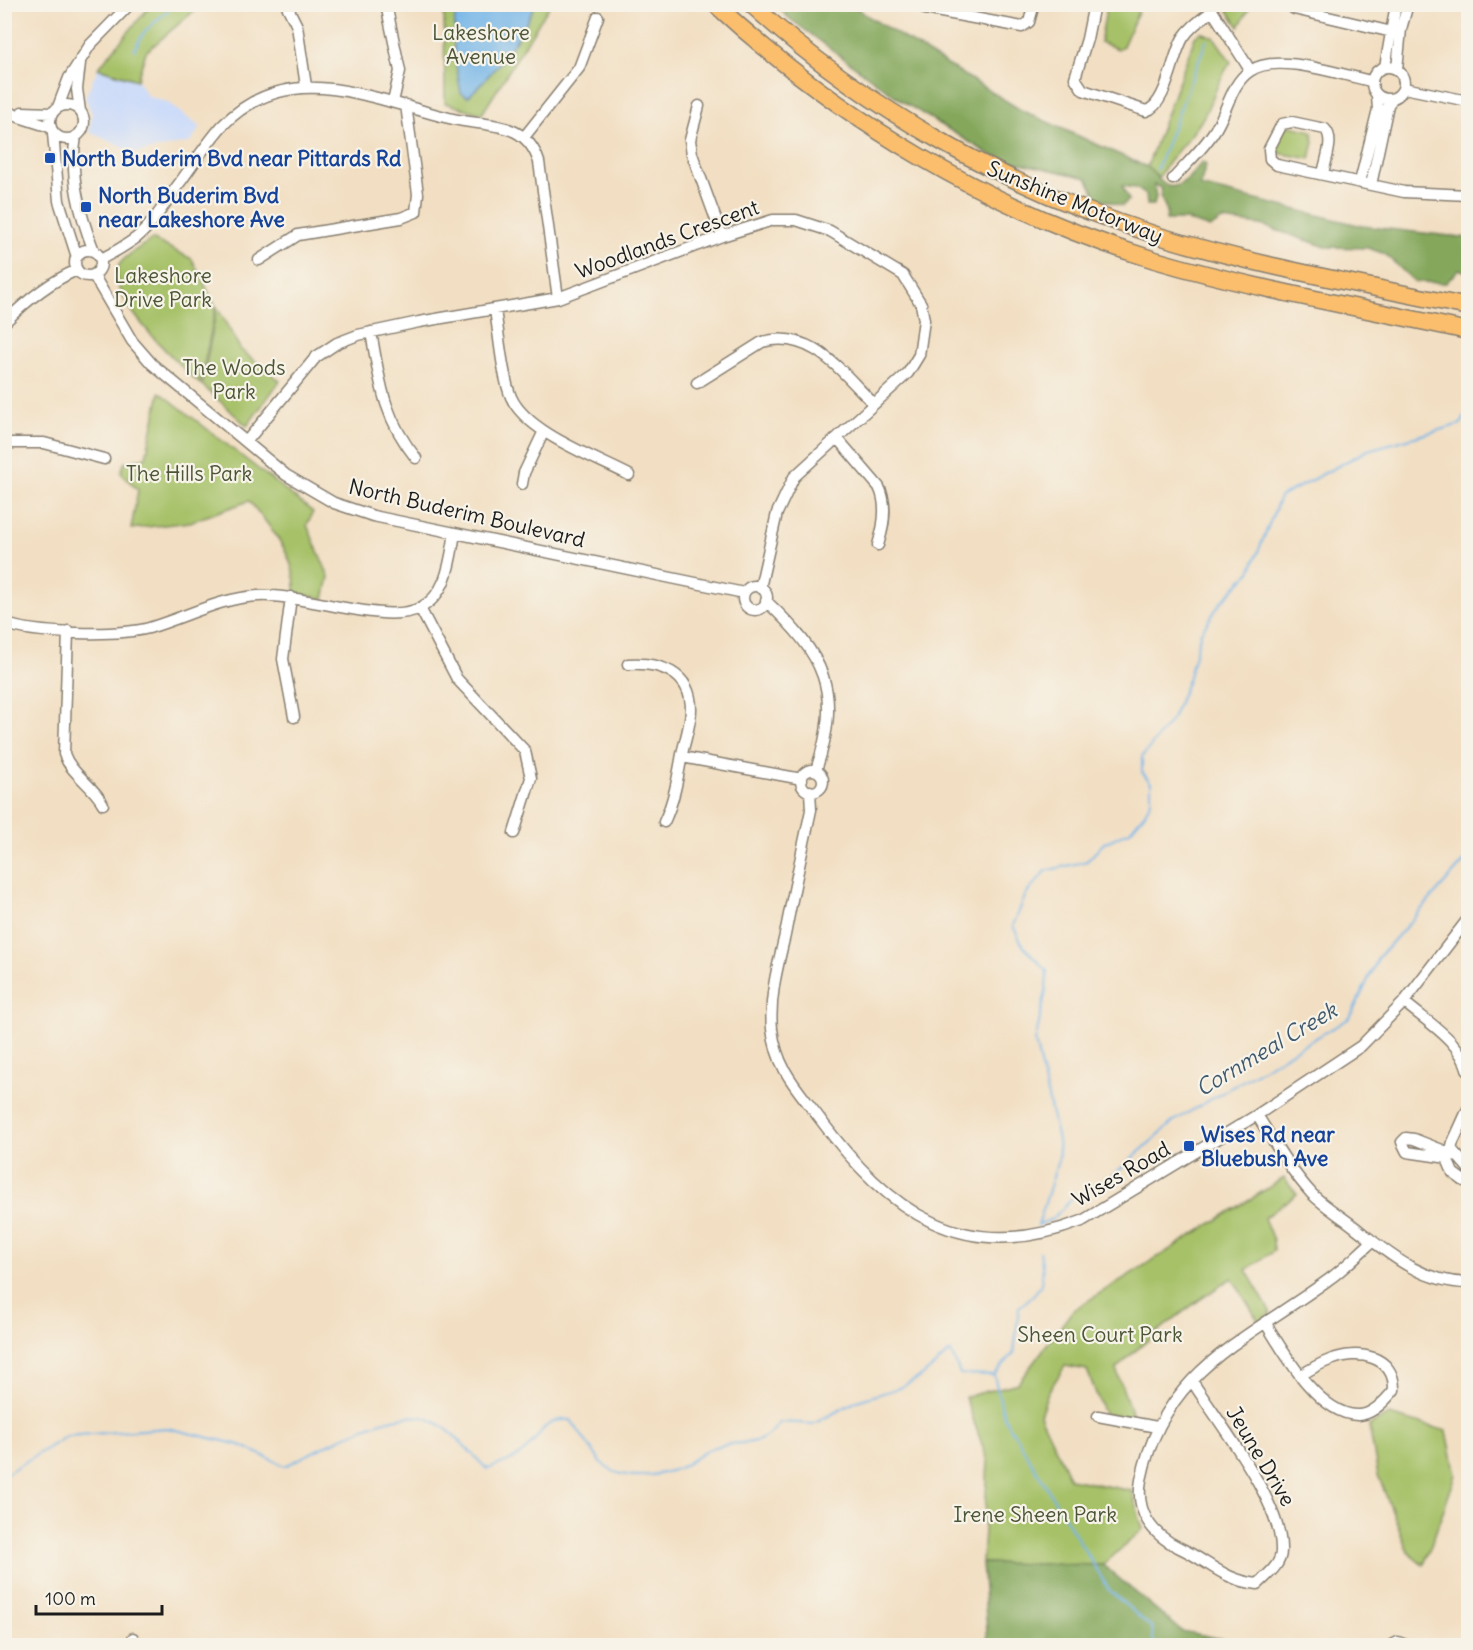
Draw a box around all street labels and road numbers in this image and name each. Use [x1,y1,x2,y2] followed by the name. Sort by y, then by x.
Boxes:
[983,154,1167,250] street label: Sunshine Motorway
[572,193,762,285] street label: Woodlands Crescent
[346,473,588,553] street label: North Buderim Boulevard
[1067,1135,1175,1213] street label: Wises Road
[1220,1401,1302,1511] street label: Jeune Drive

